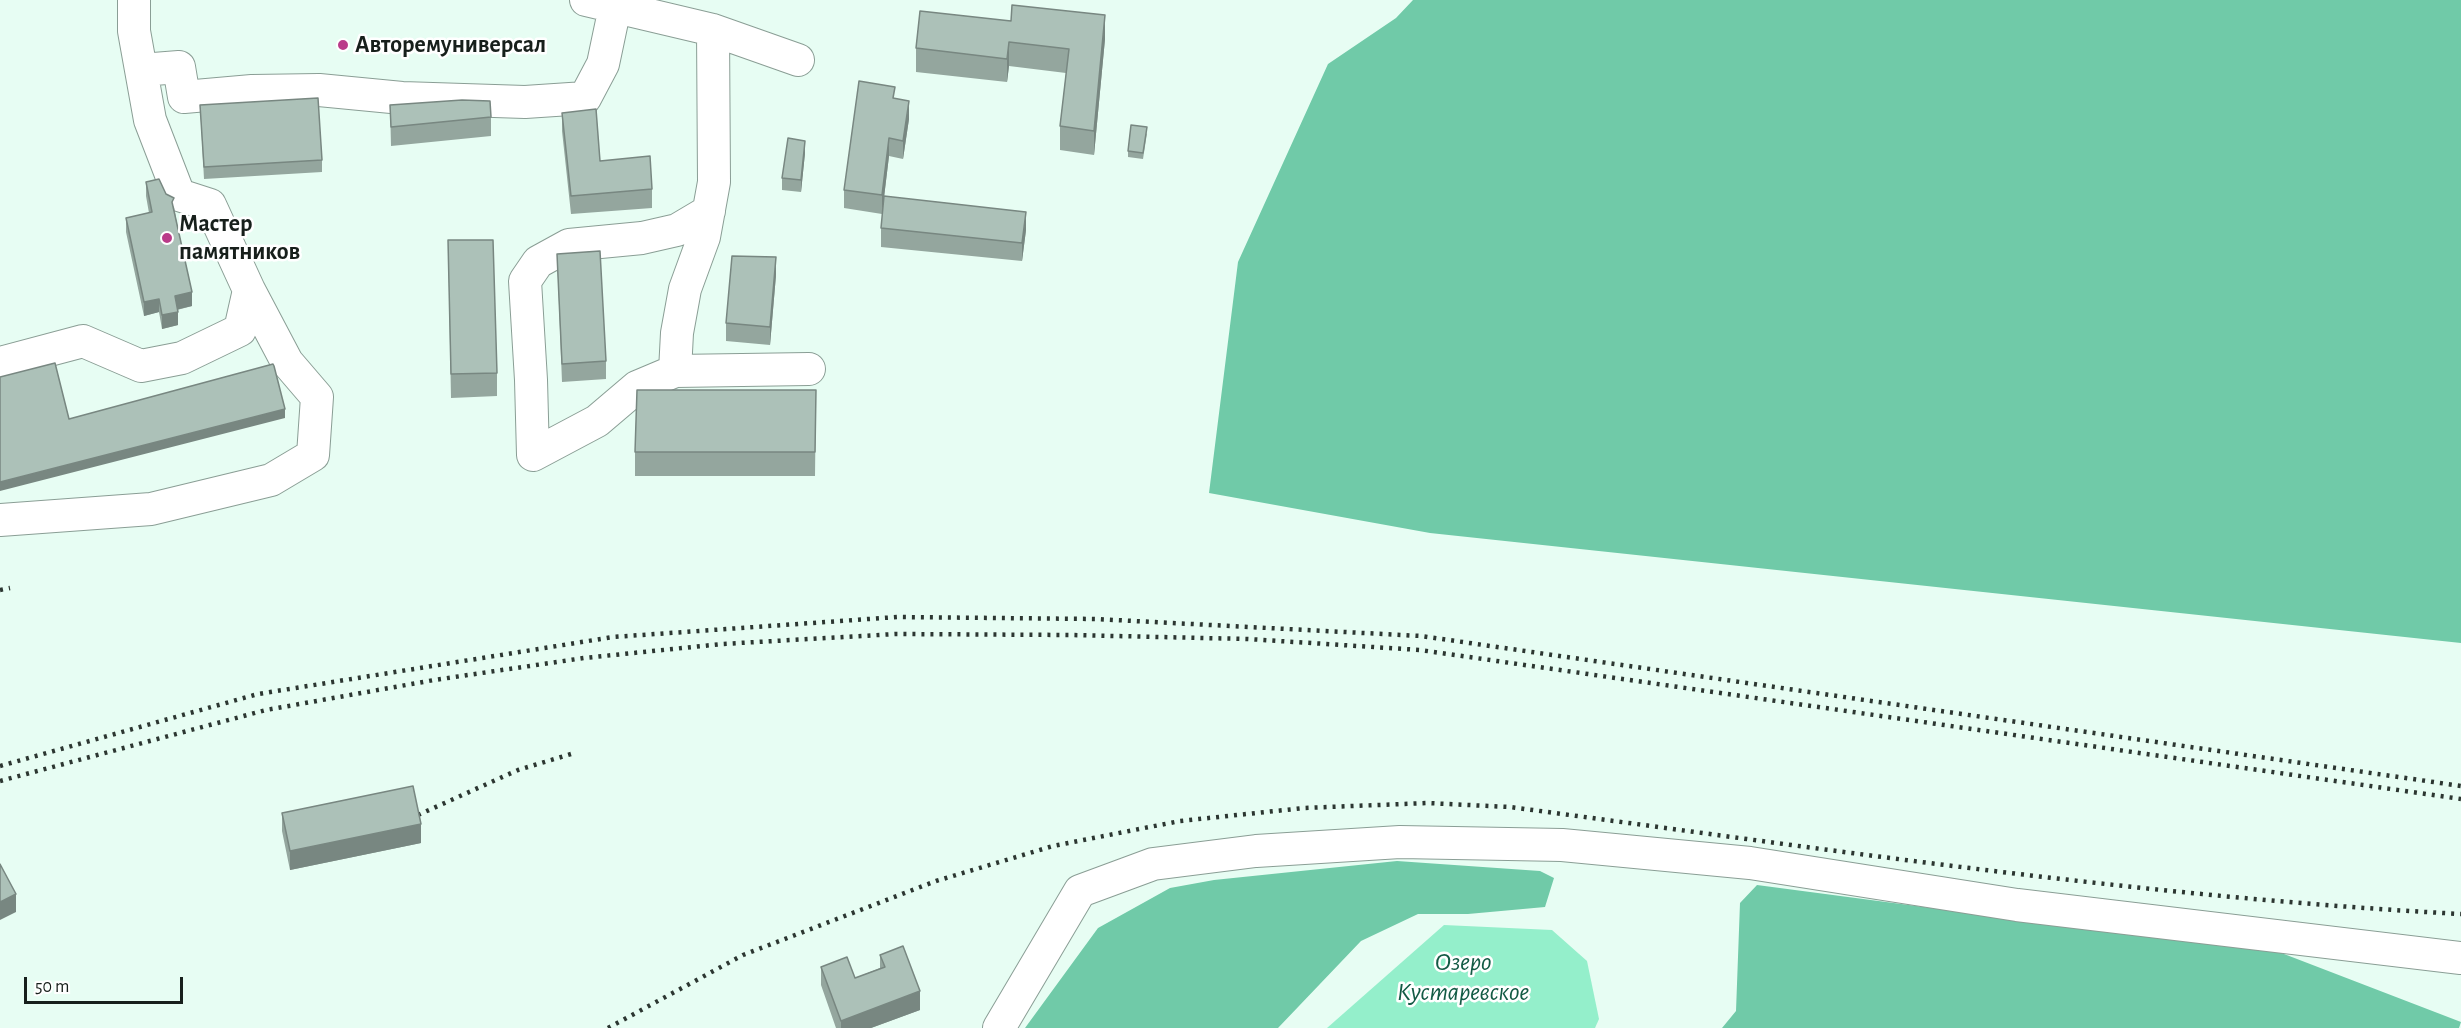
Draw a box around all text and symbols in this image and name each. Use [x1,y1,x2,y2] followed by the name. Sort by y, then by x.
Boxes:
[355,31,546,59] place label: Авторемуниверсал
[336,38,350,52] marker: Авторемуниверсал
[179,210,300,266] place label: Мастер памятников
[160,231,174,245] marker: Мастер памятников
[1397,946,1529,1008] water label: Озеро Кустаревское
[27,965,186,1003] scale bar
[35,978,69,996] text: 50 m

